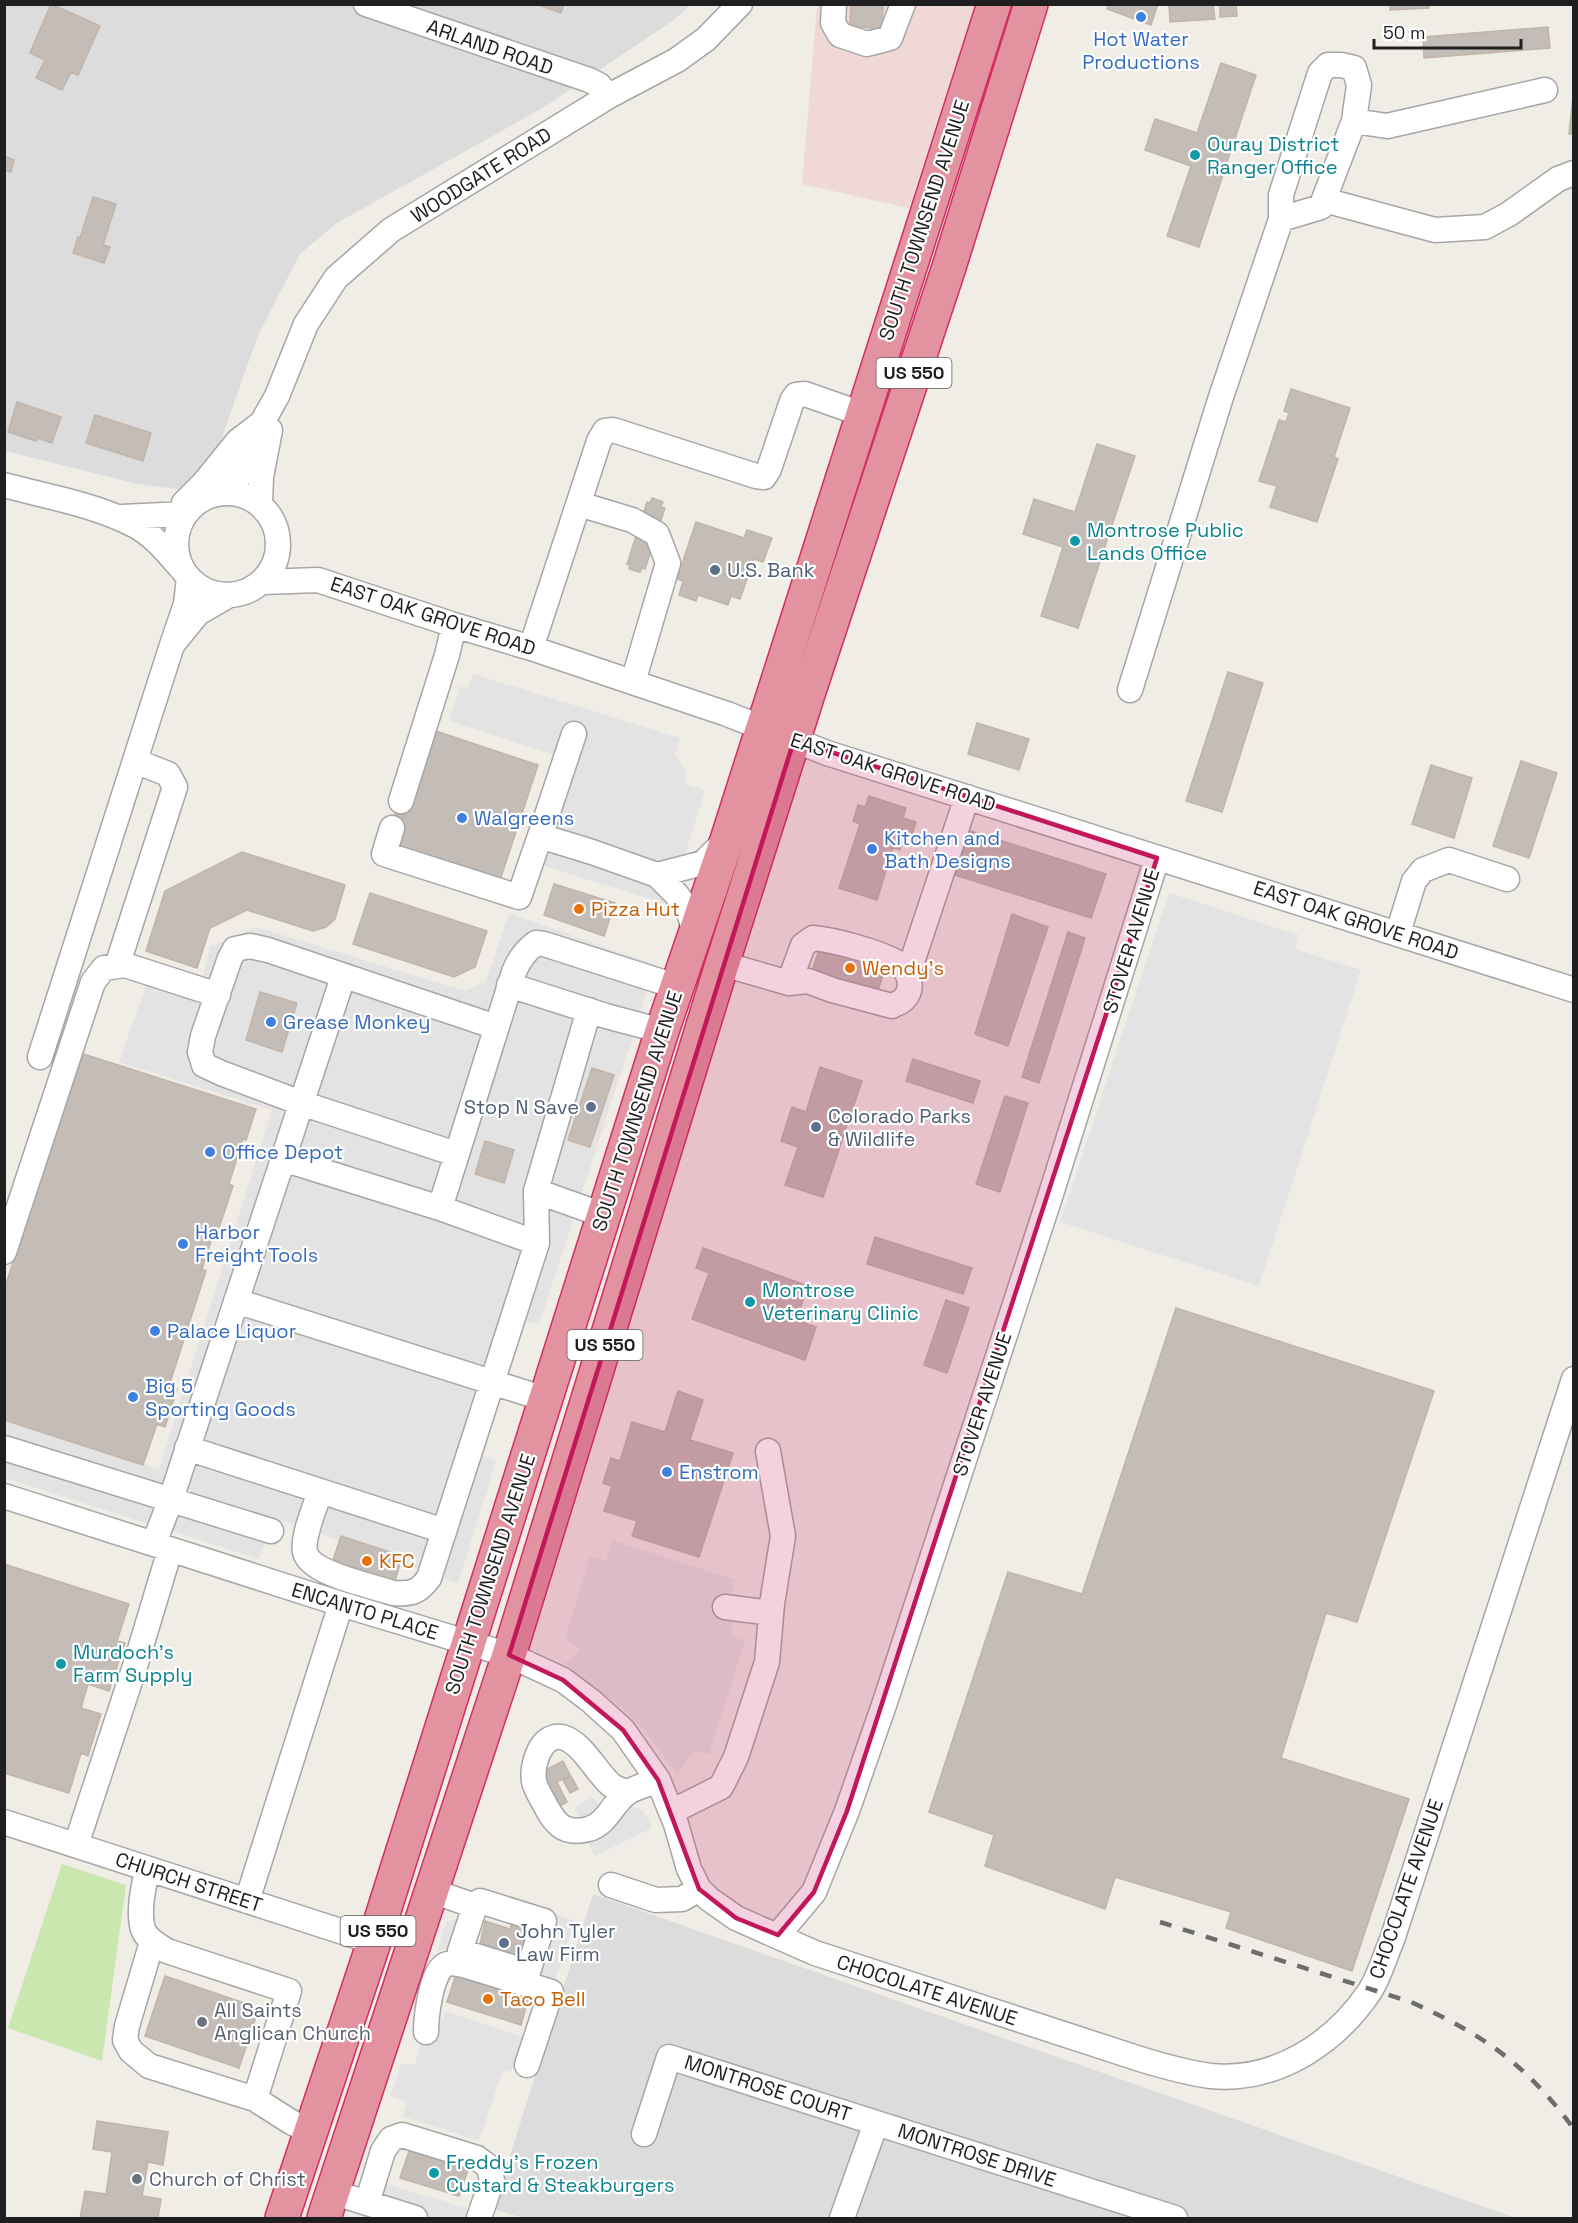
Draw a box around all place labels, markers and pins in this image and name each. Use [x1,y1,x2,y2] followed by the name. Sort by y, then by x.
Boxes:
[1134,10,1148,24] marker: Hot Water Productions
[1082,26,1200,75] place label: Hot Water Productions
[1207,131,1339,180] place label: Ouray District Ranger Office
[1188,148,1202,162] marker: Ouray District Ranger Office
[1087,517,1244,566] place label: Montrose Public Lands Office
[1068,534,1082,548] marker: Montrose Public Lands Office
[727,557,815,583] place label: U.S. Bank
[708,563,722,577] marker: U.S. Bank
[474,805,574,831] place label: Walgreens
[455,811,469,825] marker: Walgreens
[884,825,1011,874] place label: Kitchen and Bath Designs
[865,842,879,856] marker: Kitchen and Bath Designs
[591,896,680,922] place label: Pizza Hut
[572,902,586,916] marker: Pizza Hut
[862,955,944,981] place label: Wendy's
[843,961,857,975] marker: Wendy's
[283,1009,430,1035] place label: Grease Monkey
[264,1015,278,1029] marker: Grease Monkey
[464,1094,579,1120] place label: Stop N Save
[584,1100,598,1114] marker: Stop N Save
[828,1103,971,1152] place label: Colorado Parks & Wildlife
[809,1120,823,1134] marker: Colorado Parks & Wildlife
[222,1139,343,1165] place label: Office Depot
[203,1145,217,1159] marker: Office Depot
[195,1219,318,1268] place label: Harbor Freight Tools
[176,1237,190,1251] marker: Harbor Freight Tools
[762,1277,919,1326] place label: Montrose Veterinary Clinic
[743,1295,757,1309] marker: Montrose Veterinary Clinic
[167,1318,296,1344] place label: Palace Liquor
[148,1324,162,1338] marker: Palace Liquor
[145,1373,296,1422] place label: Big 5 Sporting Goods
[126,1390,140,1404] marker: Big 5 Sporting Goods
[679,1459,759,1485] place label: Enstrom
[660,1465,674,1479] marker: Enstrom
[379,1548,415,1574] place label: KFC
[360,1554,374,1568] marker: KFC
[73,1639,192,1688] place label: Murdoch's Farm Supply
[54,1657,68,1671] marker: Murdoch's Farm Supply
[516,1918,616,1967] place label: John Tyler Law Firm
[497,1936,511,1950] marker: John Tyler Law Firm
[500,1986,586,2012] place label: Taco Bell
[481,1992,495,2006] marker: Taco Bell
[214,1997,371,2046] place label: All Saints Anglican Church
[195,2015,209,2029] marker: All Saints Anglican Church
[446,2149,675,2198] place label: Freddy's Frozen Custard & Steakburgers
[149,2166,306,2192] place label: Church of Christ
[427,2166,441,2180] marker: Freddy's Frozen Custard & Steakburgers
[130,2172,144,2186] marker: Church of Christ

